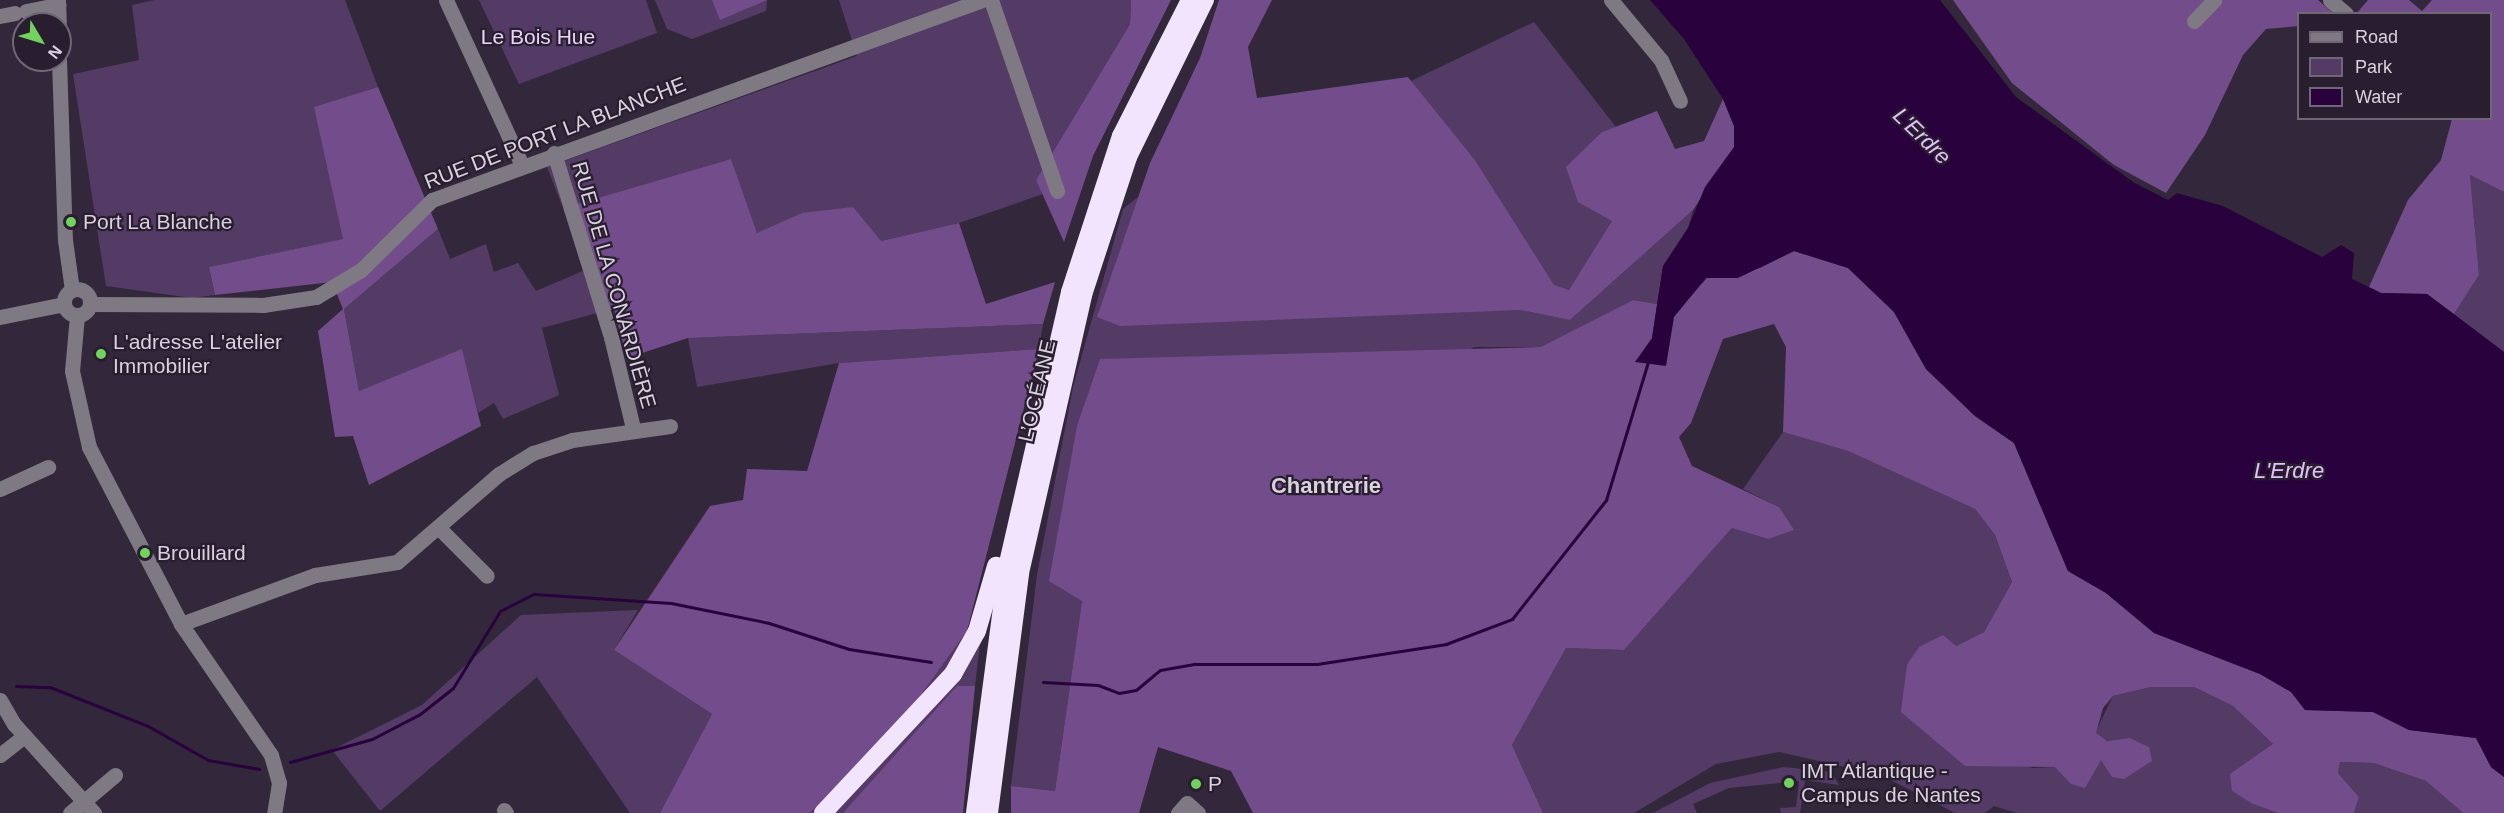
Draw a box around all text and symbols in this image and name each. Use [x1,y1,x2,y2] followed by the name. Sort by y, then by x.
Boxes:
[12,12,72,72] north arrow
[2297,12,2492,120] legend
[481,24,595,50] park label: Le Bois Hue
[2355,27,2398,47] text: Road
[45,42,65,62] text: N
[2355,57,2392,77] text: Park
[420,71,690,195] street label: RUE DE PORT LA BLANCHE
[2355,87,2402,107] text: Water
[1888,102,1956,170] water label: L'Erdre
[567,158,661,412] street label: RUE DE LA CONARDIÈRE
[83,209,232,235] place label: Port La Blanche
[64,215,78,229] marker: Port La Blanche
[113,329,282,379] place label: L'adresse L'atelier Immobilier
[1013,338,1061,444] street label: L’OCÉANE
[94,347,108,361] marker: L'adresse L'atelier Immobilier
[2254,458,2324,484] water label: L'Erdre
[1271,473,1381,499] district label: Chantrerie
[157,540,246,566] place label: Brouillard
[138,546,152,560] marker: Brouillard
[1801,758,1981,808] place label: IMT Atlantique - Campus de Nantes
[1208,771,1222,797] place label: P
[1782,776,1796,790] marker: IMT Atlantique - Campus de Nantes
[1189,777,1203,791] marker: P

